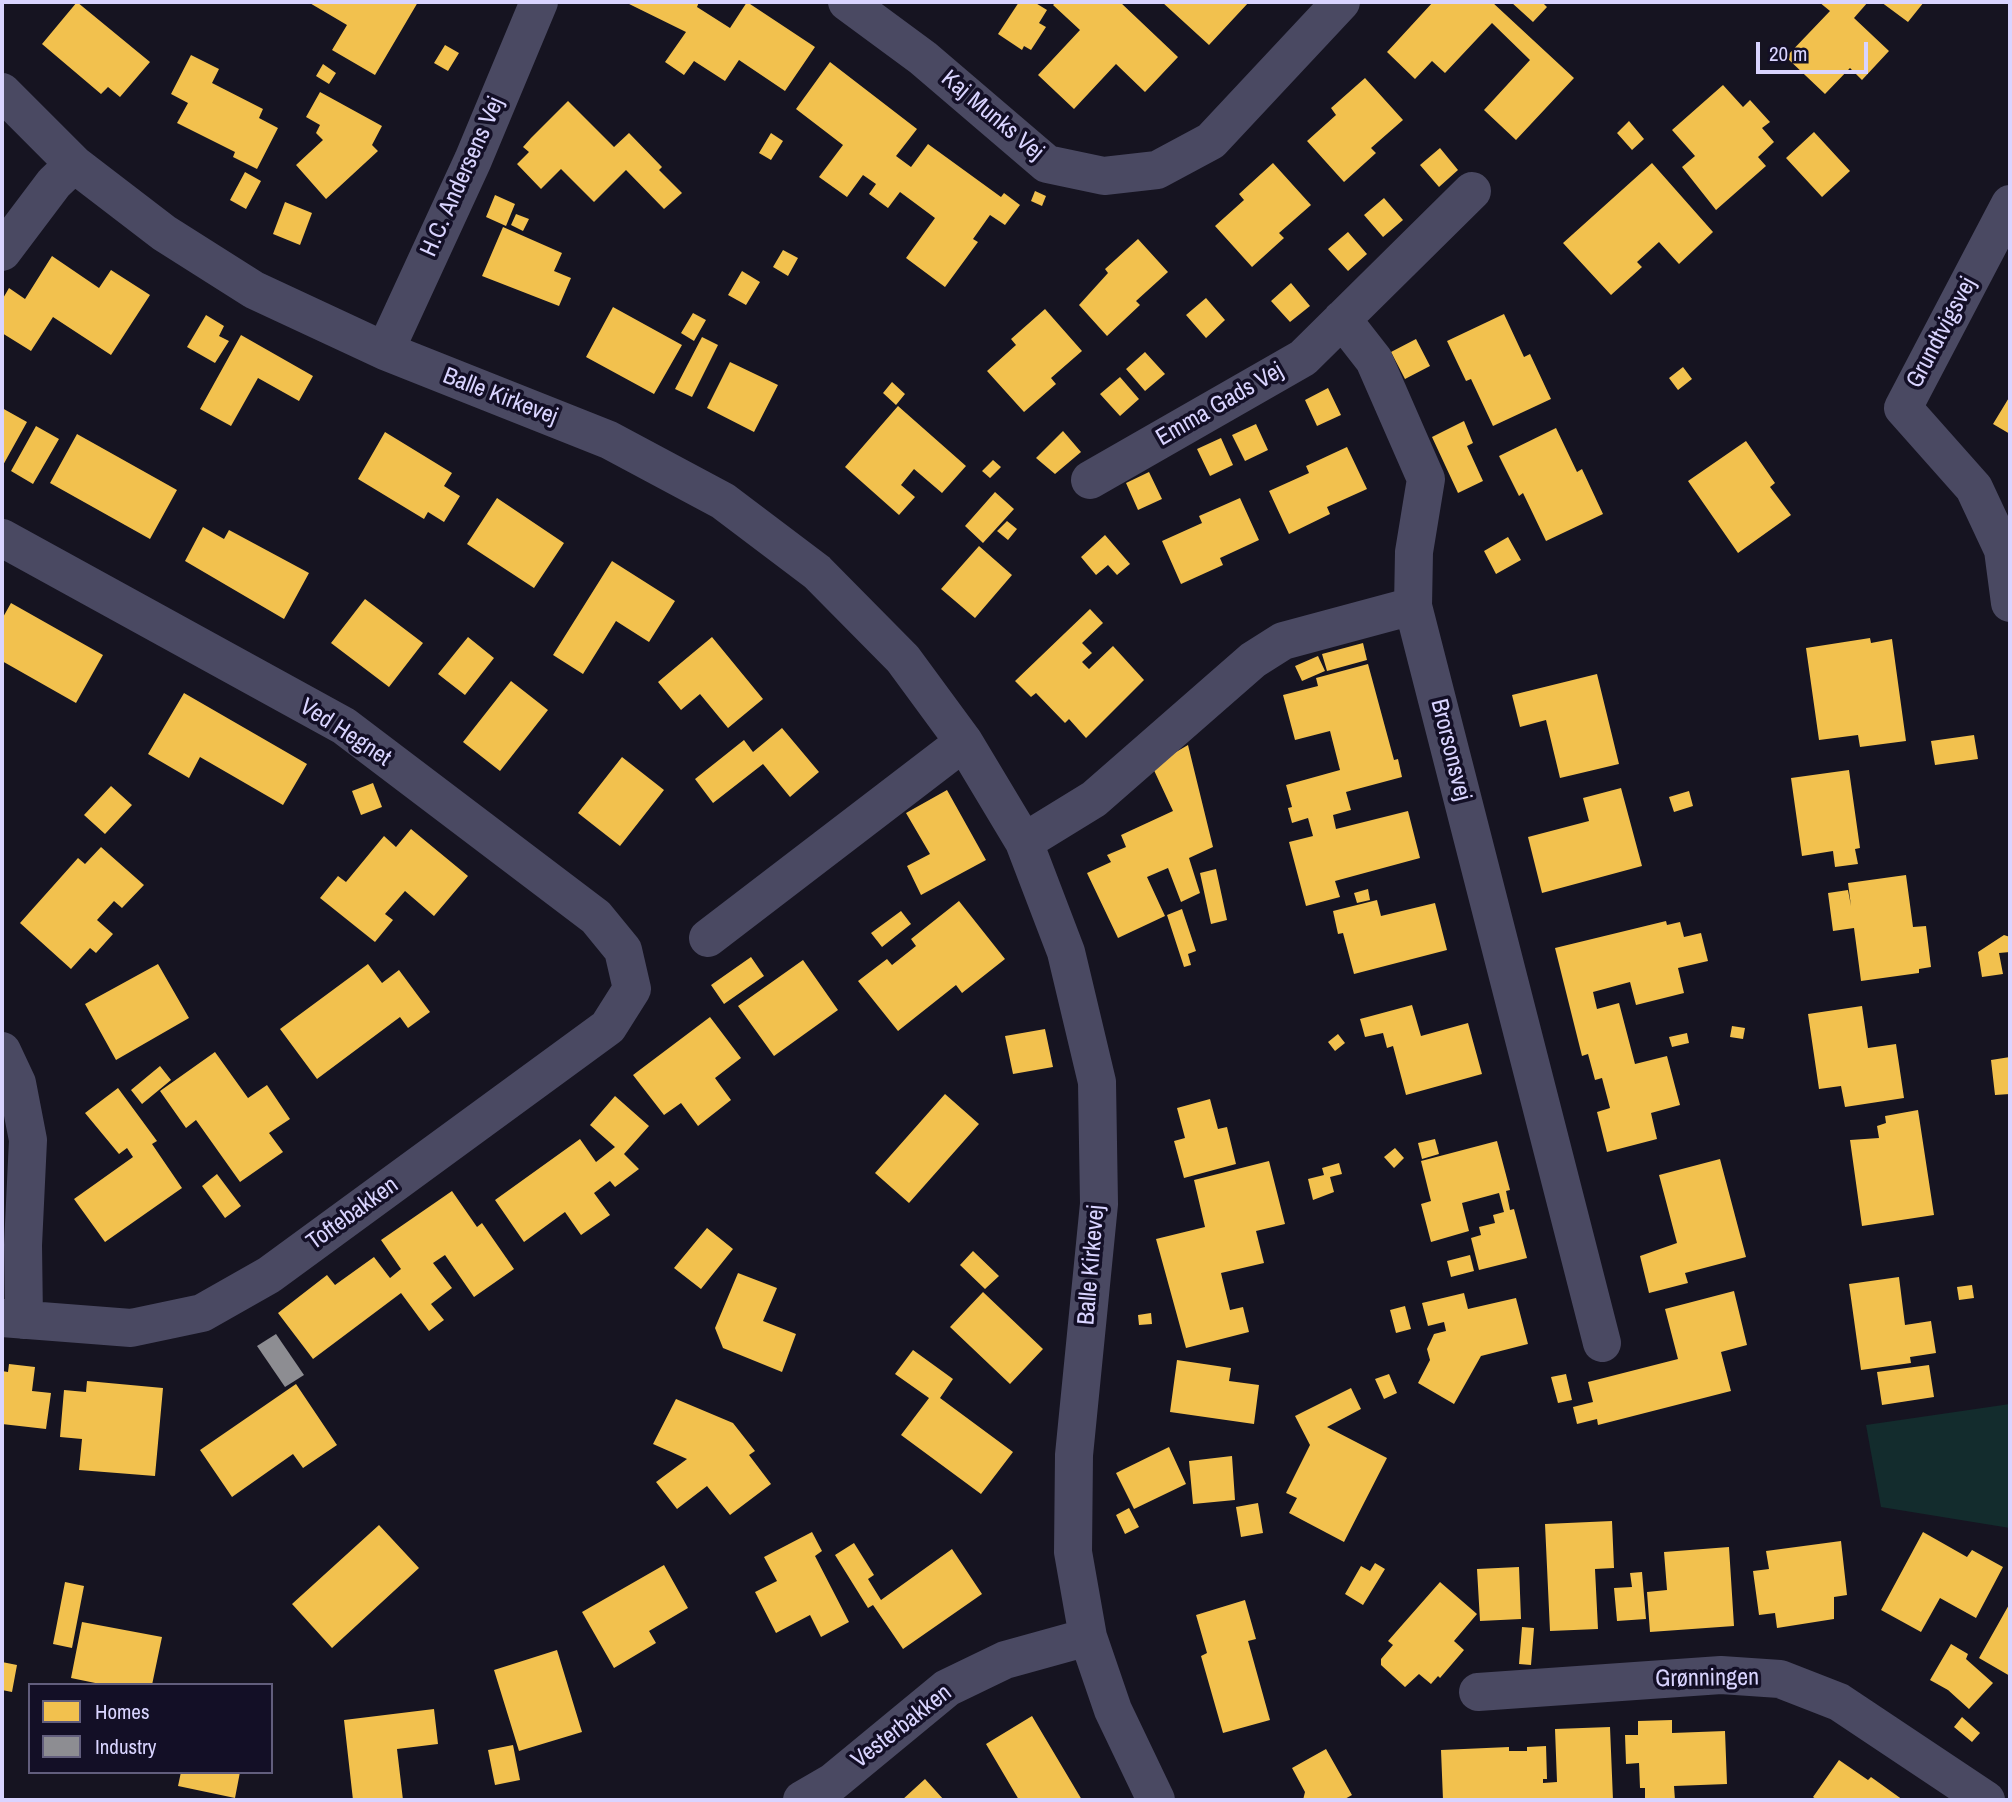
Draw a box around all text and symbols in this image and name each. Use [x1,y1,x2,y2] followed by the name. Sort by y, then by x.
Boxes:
[1760,28,1872,72] scale bar
[1769,39,1807,68] text: 20 m
[935,65,1049,167] street label: Kaj Munks Vej
[415,93,511,261] street label: H.C. Andersens Vej
[1901,273,1983,393] street label: Grundtvigsvej
[1151,357,1289,453] street label: Emma Gads Vej
[439,362,561,432] street label: Balle Kirkevej
[294,693,396,773] street label: Ved Hegnet
[1423,696,1477,804] street label: Brorsonsvej
[302,1171,404,1257] street label: Toftebakken
[1072,1204,1112,1326] street label: Balle Kirkevej
[1655,1664,1759,1694] street label: Grønningen
[846,1679,958,1775] street label: Vesterbakken
[28,1683,273,1774] legend
[95,1697,150,1726] text: Homes
[95,1732,156,1761] text: Industry

